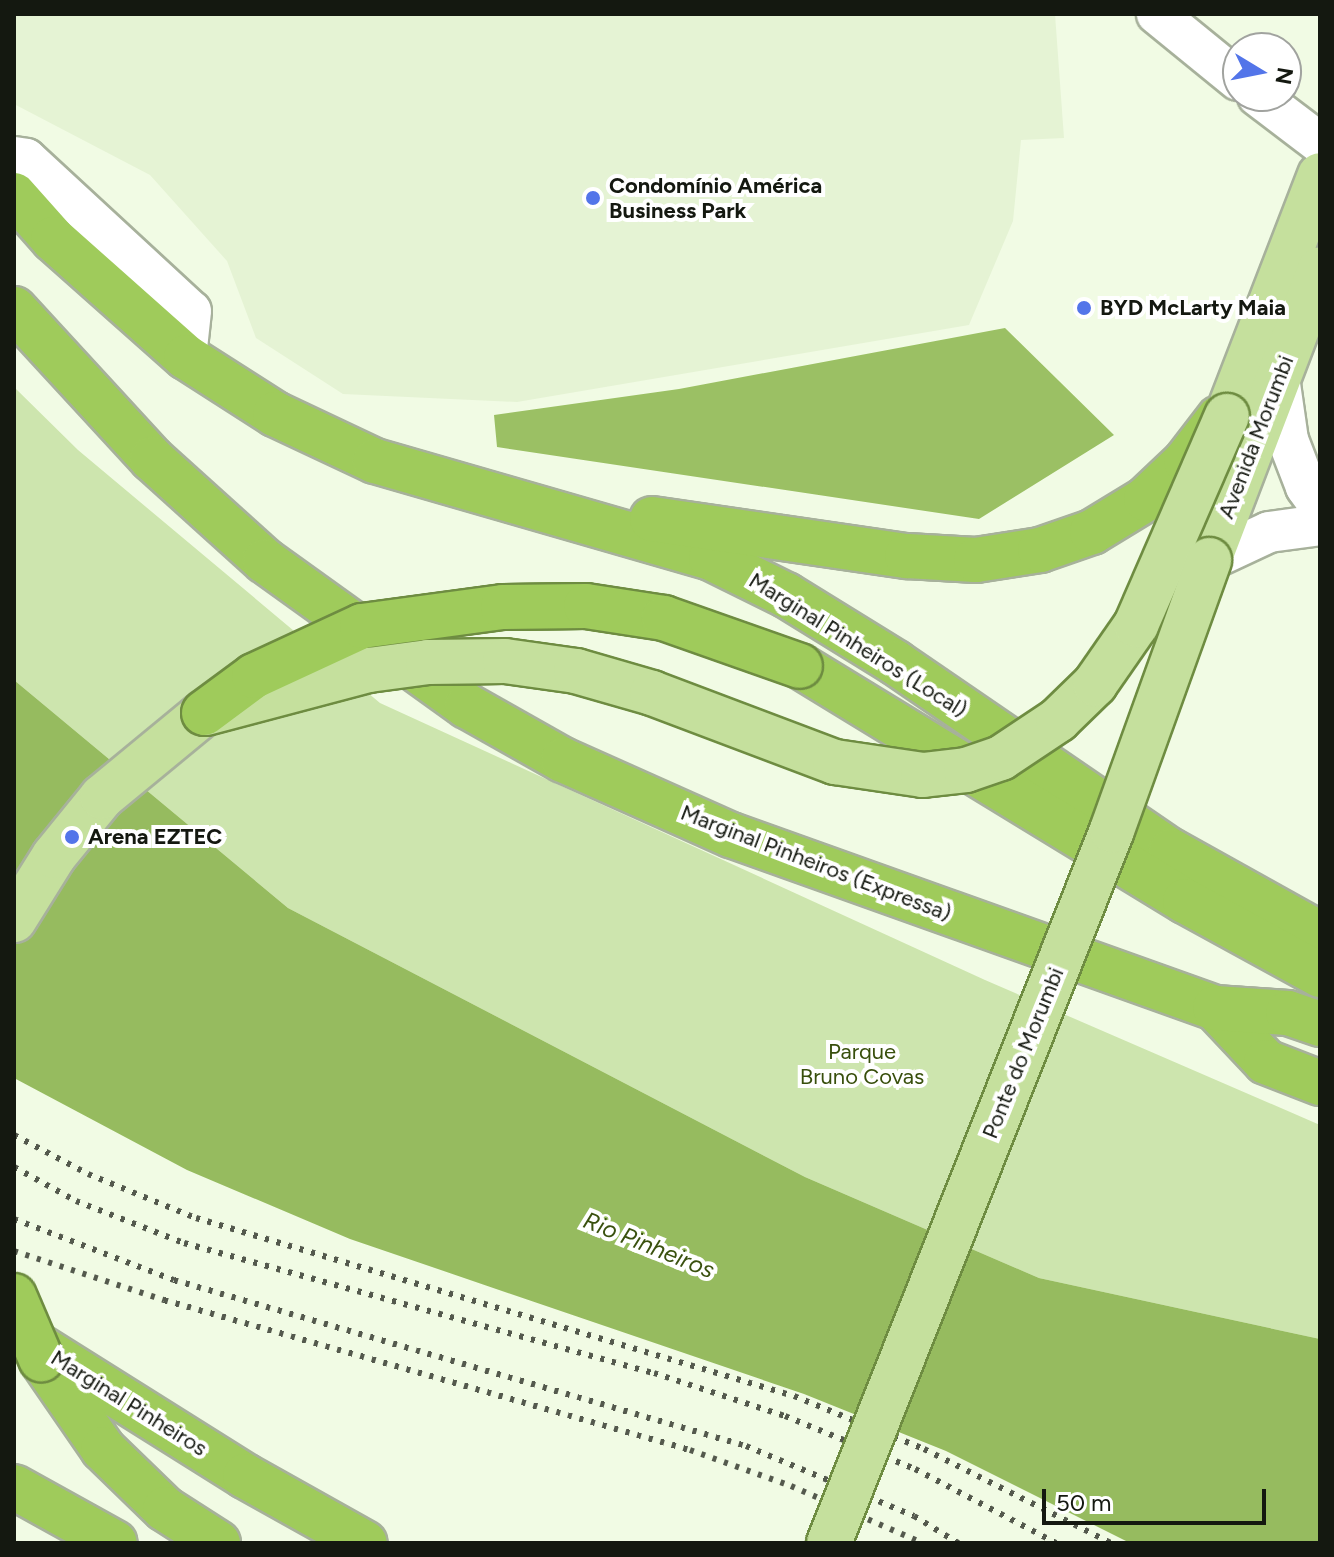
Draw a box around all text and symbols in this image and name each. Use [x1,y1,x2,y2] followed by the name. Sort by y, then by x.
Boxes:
[1222,32,1302,112] north arrow
[1269,65,1299,87] text: N
[609,172,822,224] place label: Condomínio América Business Park
[584,189,602,207] marker: Condomínio América Business Park
[1100,295,1286,321] place label: BYD McLarty Maia
[1075,299,1093,317] marker: BYD McLarty Maia
[1213,352,1299,522] street label: Avenida Morumbi
[744,567,972,723] street label: Marginal Pinheiros (Local)
[677,799,955,927] street label: Marginal Pinheiros (Expressa)
[88,824,222,850] place label: Arena EZTEC
[63,828,81,846] marker: Arena EZTEC
[977,964,1069,1142] street label: Ponte do Morumbi
[800,1038,924,1090] park label: Parque Bruno Covas
[579,1206,719,1284] water label: Rio Pinheiros
[46,1344,212,1462] street label: Marginal Pinheiros
[1046,1473,1270,1523] scale bar
[1056,1488,1112,1517] text: 50 m

